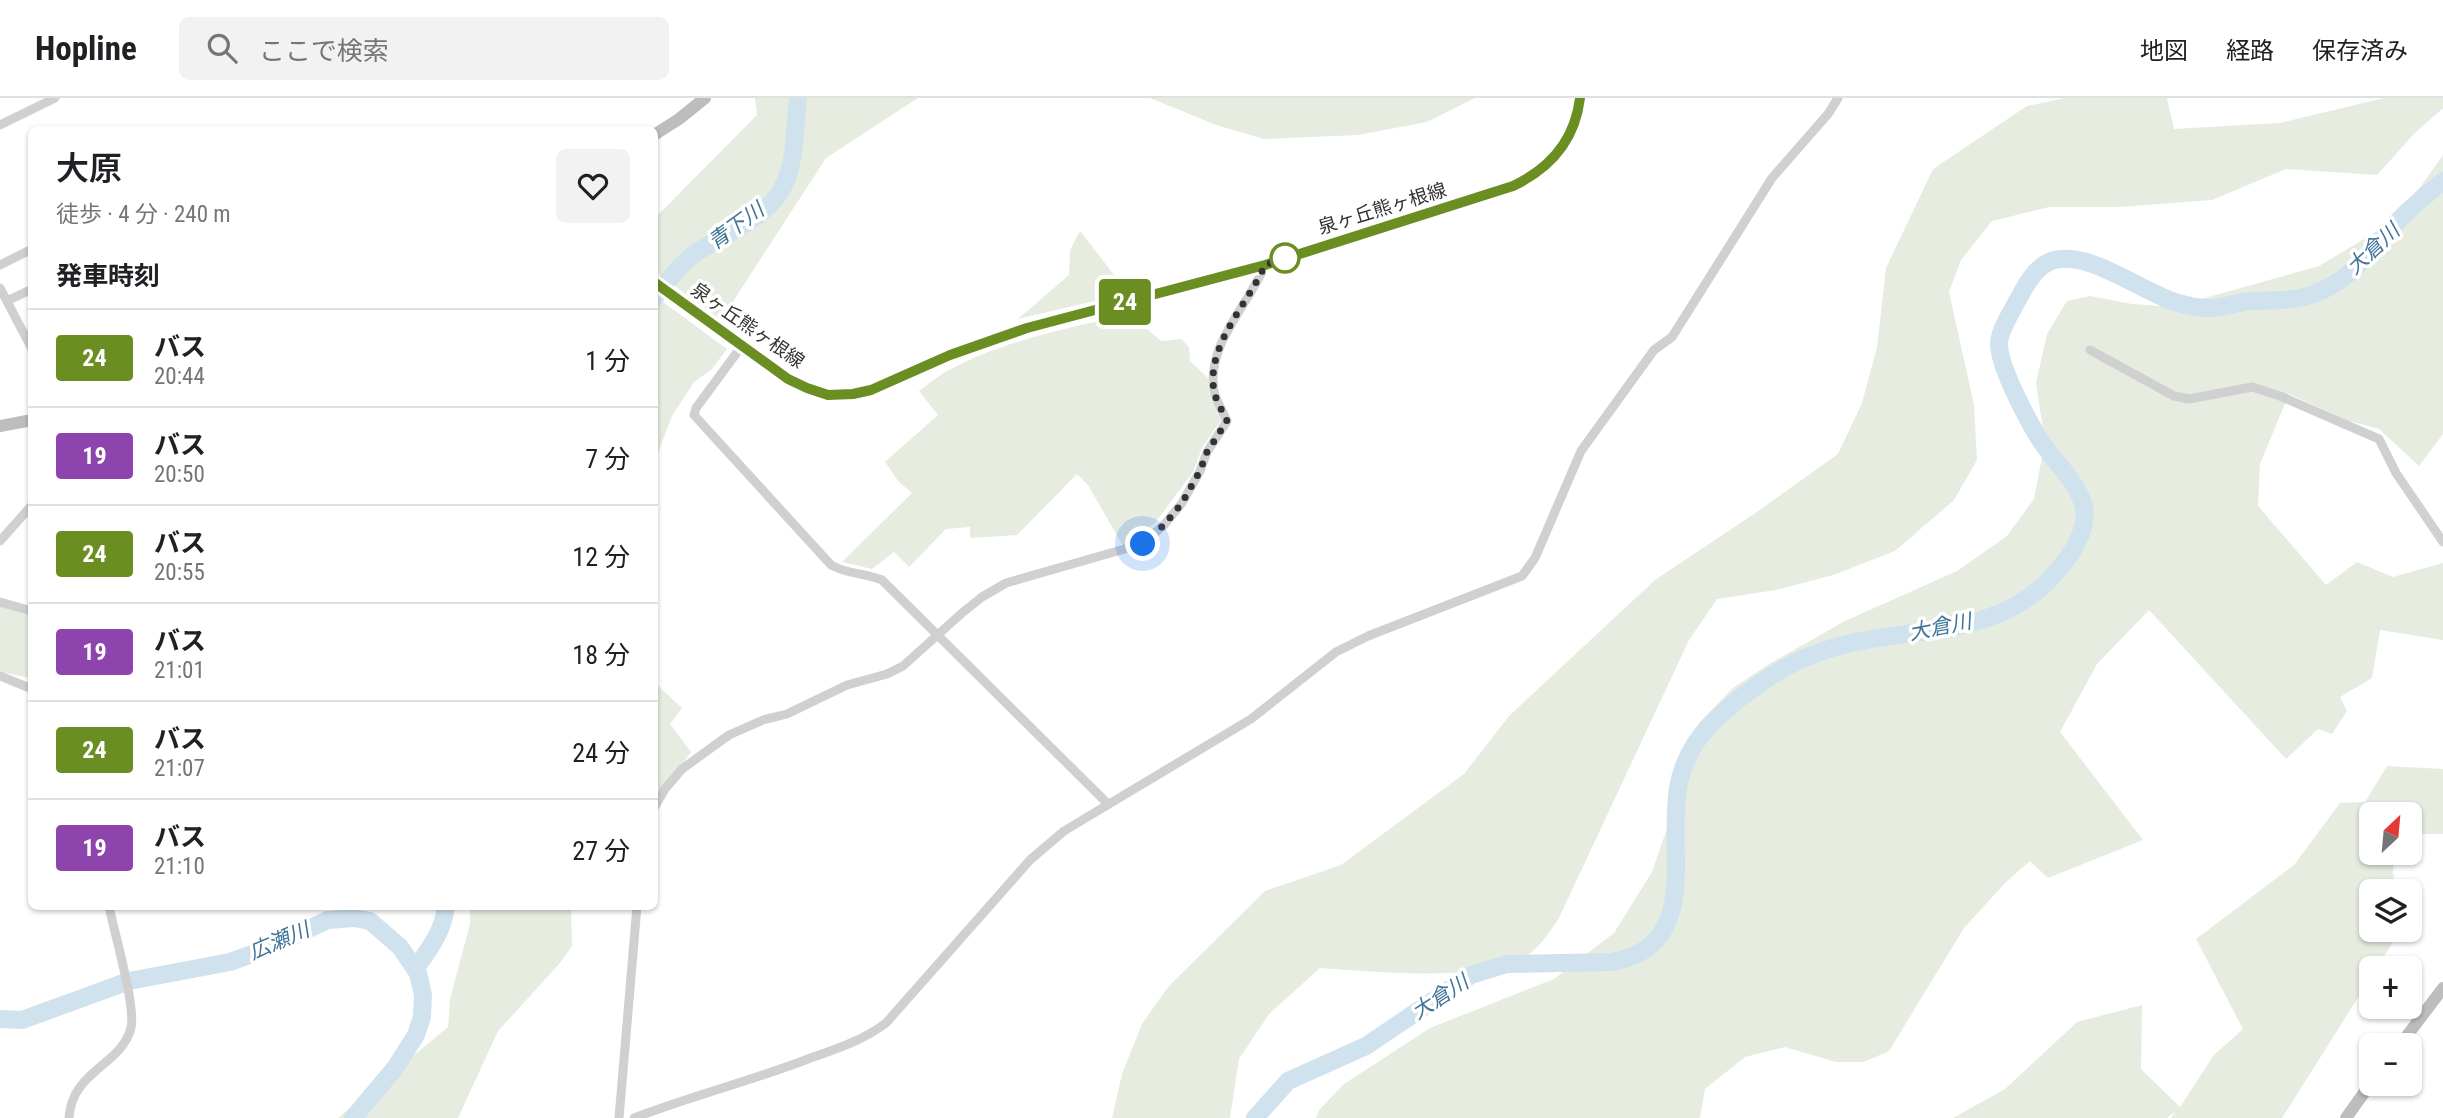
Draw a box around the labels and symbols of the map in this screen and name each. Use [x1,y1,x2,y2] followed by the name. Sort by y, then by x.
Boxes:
[1315,178,1449,239] street label: 泉ヶ丘熊ヶ根線
[703,197,770,254] water label: 青下川
[2342,217,2406,279] water label: 大倉川
[1270,243,1300,273] unlabelled marker
[687,278,809,373] street label: 泉ヶ丘熊ヶ根線
[1094,279,1156,325] line badge: 24
[1125,526,1160,561] your location
[1907,609,1975,645] water label: 大倉川
[2359,802,2422,864] north arrow
[245,917,315,964] water label: 広瀬川
[1407,969,1475,1024] water label: 大倉川

